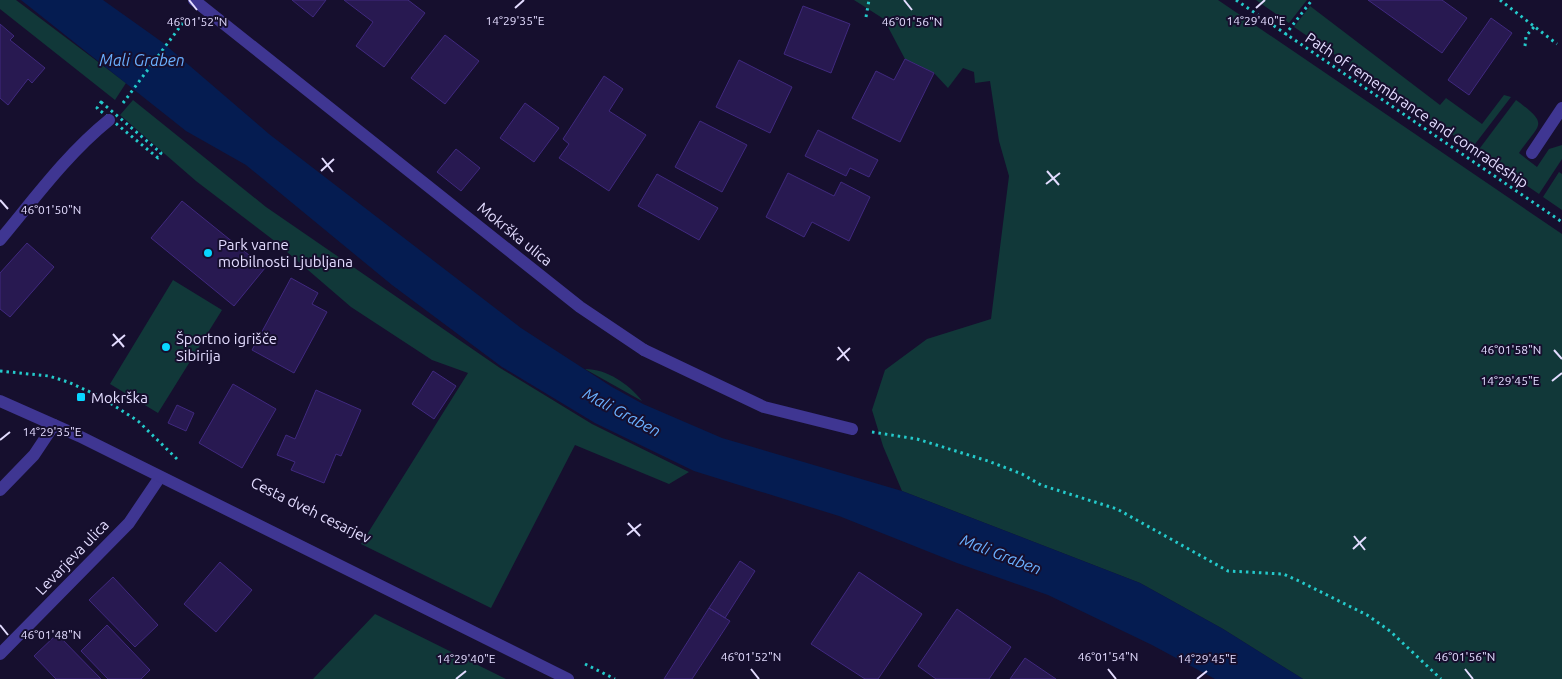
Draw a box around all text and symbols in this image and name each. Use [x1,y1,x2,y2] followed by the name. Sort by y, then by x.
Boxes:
[486,14,545,27] text: 14°29'35"E
[1227,14,1286,27] text: 14°29'40"E
[167,15,227,28] text: 46°01'52"N
[882,15,942,28] text: 46°01'56"N
[1302,29,1532,191] street label: Path of remembrance and comradeship
[99,51,185,69] water label: Mali Graben
[474,199,556,269] street label: Mokrška ulica
[21,203,81,216] text: 46°01'50"N
[218,236,353,270] place label: Park varne mobilnosti Ljubljana
[202,247,214,259] marker: Park varne mobilnosti Ljubljana
[176,330,277,364] place label: Športno igrišče Sibirija
[160,341,172,353] marker: Športno igrišče Sibirija
[1481,343,1541,356] text: 46°01'58"N
[1481,374,1540,387] text: 14°29'45"E
[580,384,664,440] water label: Mali Graben
[91,389,148,406] place label: Mokrška
[75,391,87,403] marker: Mokrška
[23,425,82,438] text: 14°29'35"E
[248,473,375,547] street label: Cesta dveh cesarjev
[32,516,112,598] street label: Levarjeva ulica
[958,530,1044,578] water label: Mali Graben
[21,628,81,641] text: 46°01'48"N
[721,650,781,663] text: 46°01'52"N
[1078,650,1138,663] text: 46°01'54"N
[1435,650,1495,663] text: 46°01'56"N
[437,652,496,665] text: 14°29'40"E
[1178,652,1237,665] text: 14°29'45"E

